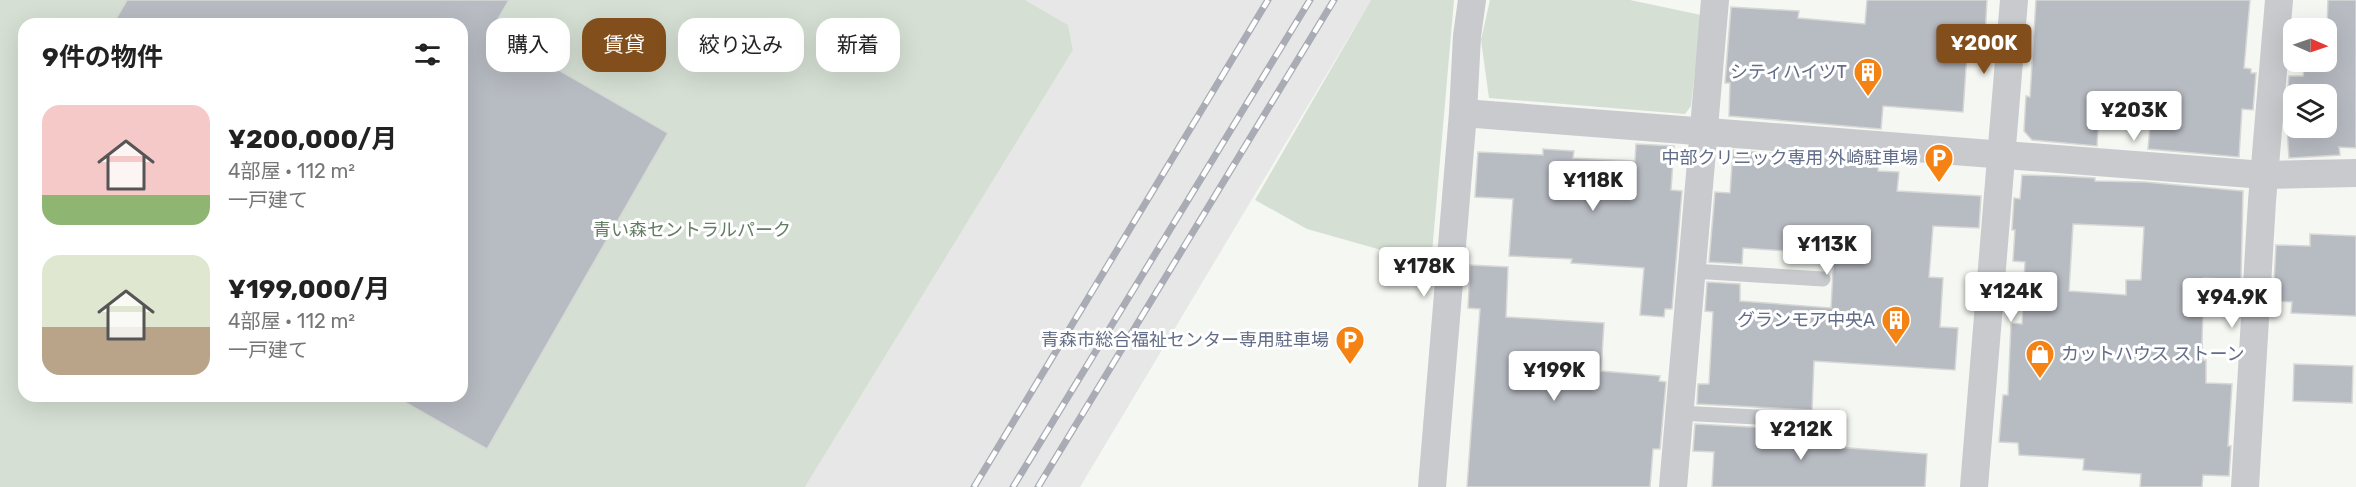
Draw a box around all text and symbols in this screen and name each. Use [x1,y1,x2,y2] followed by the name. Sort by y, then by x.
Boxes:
[486,18,570,72] chip: 購入
[582,18,666,72] chip: 賃貸
[678,18,804,72] chip: 絞り込み
[816,18,900,72] chip: 新着
[2283,18,2337,72] north arrow
[2283,18,2337,138] map controls
[1942,24,2026,75] pin: ¥200K
[1950,31,2018,55] text: ¥200K
[411,38,444,71] icon: filters
[42,42,163,73] text: 9件の物件
[1852,56,1884,98] building icon: シティハイツT
[1730,61,1847,83] place label: シティハイツT
[2283,84,2337,138] button: layers
[2092,91,2176,142] pin: ¥203K
[2101,98,2167,122] text: ¥203K
[228,124,397,155] text: ¥200,000/月
[90,129,162,201] icon: home
[1923,142,1955,184] parking icon: 中部クリニック専用 外崎駐車場
[1662,147,1918,169] place label: 中部クリニック専用 外崎駐車場
[228,159,355,183] text: 4部屋 · 112 m²
[1551,161,1635,212] pin: ¥118K
[1563,168,1623,192] text: ¥118K
[228,188,308,212] text: 一戸建て
[593,219,791,241] park label: 青い森セントラルパーク
[1785,225,1869,276] pin: ¥113K
[1797,232,1857,256] text: ¥113K
[1382,247,1466,298] pin: ¥178K
[1393,254,1455,278] text: ¥178K
[1969,272,2053,323] pin: ¥124K
[228,274,390,305] text: ¥199,000/月
[2183,278,2281,329] pin: ¥94.9K
[90,279,162,351] icon: home
[1979,279,2043,303] text: ¥124K
[2197,285,2267,309] text: ¥94.9K
[1880,304,1912,346] building icon: グランモア中央A
[228,309,355,333] text: 4部屋 · 112 m²
[1737,309,1875,331] place label: グランモア中央A
[1334,324,1366,366] parking icon: 青森市総合福祉センター専用駐車場
[1041,329,1329,351] place label: 青森市総合福祉センター専用駐車場
[228,338,308,362] text: 一戸建て
[2024,338,2056,380] shop icon: カットハウス ストーン
[2061,343,2245,365] place label: カットハウス ストーン
[1512,351,1596,402] pin: ¥199K
[1523,358,1585,382] text: ¥199K
[1759,410,1843,461] pin: ¥212K
[1770,417,1832,441] text: ¥212K

